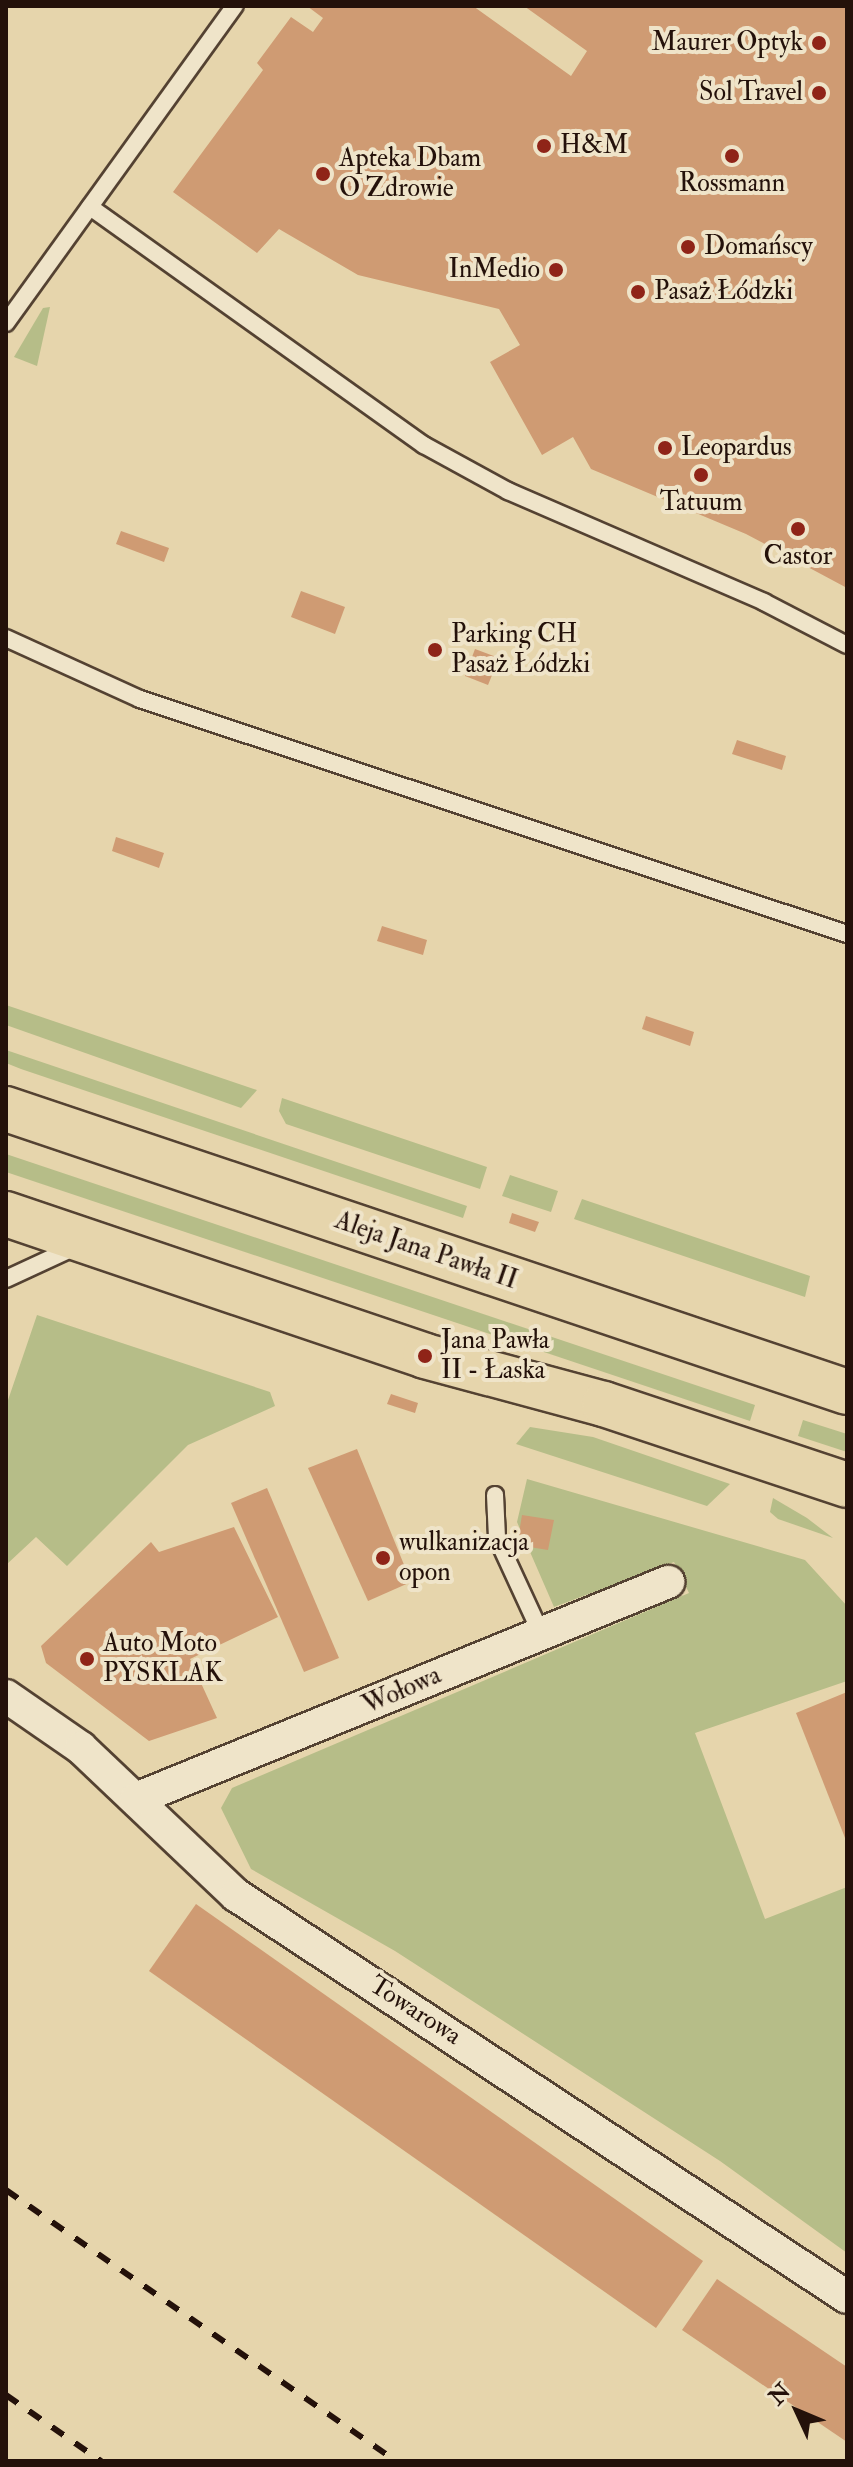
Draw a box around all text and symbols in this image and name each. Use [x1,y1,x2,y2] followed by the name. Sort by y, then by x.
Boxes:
[652,27,803,59] place label: Maurer Optyk
[810,34,828,52] marker: Maurer Optyk
[699,77,803,109] place label: Sol Travel
[810,84,828,102] marker: Sol Travel
[560,130,628,162] place label: H&M
[535,137,553,155] marker: H&M
[339,143,481,204] place label: Apteka Dbam O Zdrowie
[723,147,741,165] marker: Rossmann
[314,165,332,183] marker: Apteka Dbam O Zdrowie
[679,168,785,200] place label: Rossmann
[704,231,813,263] place label: Domańscy
[679,238,697,256] marker: Domańscy
[448,254,540,286] place label: InMedio
[547,261,565,279] marker: InMedio
[654,276,793,308] place label: Pasaż Łódzki
[629,283,647,301] marker: Pasaż Łódzki
[681,432,792,464] place label: Leopardus
[656,439,674,457] marker: Leopardus
[692,466,710,484] marker: Tatuum
[660,487,742,519] place label: Tatuum
[789,520,807,538] marker: Castor
[763,541,833,573] place label: Castor
[451,619,590,680] place label: Parking CH Pasaż Łódzki
[426,641,444,659] marker: Parking CH Pasaż Łódzki
[331,1205,521,1297] street label: Aleja Jana Pawła II
[441,1325,549,1386] place label: Jana Pawła II - Łaska
[416,1347,434,1365] marker: Jana Pawła II - Łaska
[399,1527,529,1588] place label: wulkanizacja opon
[374,1549,392,1567] marker: wulkanizacja opon
[103,1628,223,1690] place label: Auto Moto PYSKLAK
[78,1650,96,1668] marker: Auto Moto PYSKLAK
[358,1660,446,1722] street label: Wołowa
[363,1970,467,2052] street label: Towarowa
[757,2371,837,2451] north arrow
[763,2378,797,2411] text: N

